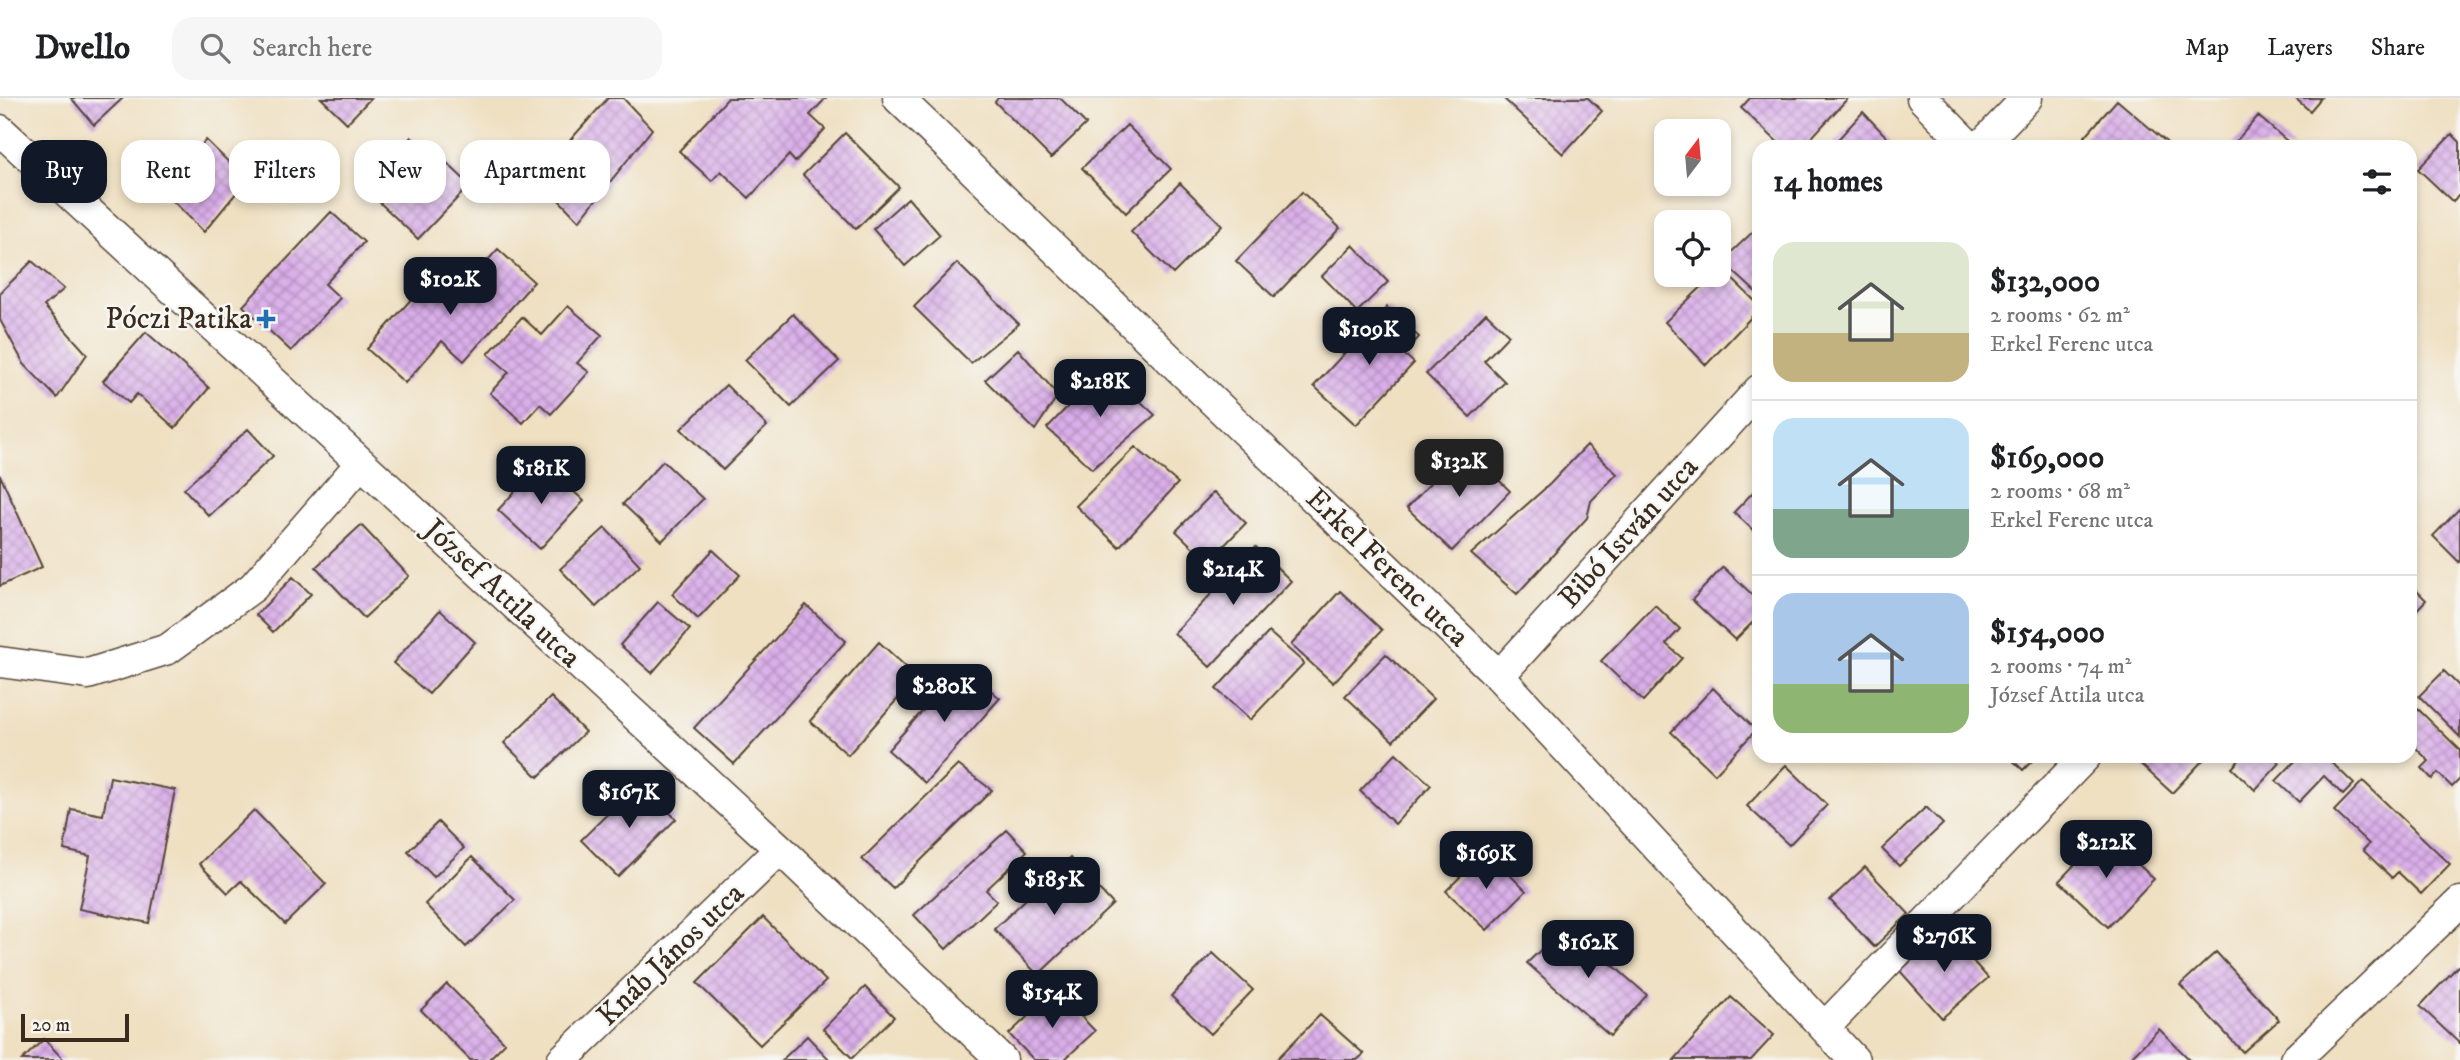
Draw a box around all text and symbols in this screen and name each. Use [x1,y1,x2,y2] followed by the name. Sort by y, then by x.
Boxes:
[172,17,662,80] search box
[35,28,130,69] text: Dwello
[196,29,234,67] icon: search
[252,32,372,65] text: Search here
[2185,33,2229,63] text: Map
[2267,33,2333,63] text: Layers
[2371,33,2425,63] text: Share
[1654,119,1731,196] north arrow
[1654,119,1731,287] map controls
[21,140,107,203] chip: Buy
[121,140,215,203] chip: Rent
[229,140,340,203] chip: Filters
[354,140,446,203] chip: New
[460,140,610,203] chip: Apartment
[2358,163,2396,201] icon: filters
[1773,164,1883,201] text: 14 homes
[1654,210,1731,287] button: locate
[401,258,499,317] pin: $102K
[1990,264,2100,301] text: $132,000
[420,265,480,294] text: $102K
[1829,270,1913,354] icon: home
[105,301,252,338] place label: Póczi Patika
[1990,301,2130,330] text: 2 rooms · 62 m²
[1320,308,1418,367] pin: $109K
[258,311,274,327] marker: Póczi Patika
[1339,315,1399,344] text: $109K
[1990,330,2153,359] text: Erkel Ferenc utca
[1051,360,1149,419] pin: $218K
[1070,367,1130,396] text: $218K
[1410,440,1508,499] pin: $132K
[1990,440,2104,477] text: $169,000
[492,446,590,506] pin: $181K
[1829,446,1913,530] icon: home
[1430,447,1488,476] text: $132K
[1551,449,1707,617] street label: Bibó István utca
[512,454,570,483] text: $181K
[1990,477,2130,506] text: 2 rooms · 68 m²
[1298,481,1477,655] street label: Erkel Ferenc utca
[1990,506,2153,535] text: Erkel Ferenc utca
[414,510,588,676] street label: József Attila utca
[1184,547,1282,607] pin: $214K
[1202,555,1264,584] text: $214K
[1990,615,2105,652] text: $154,000
[1829,621,1913,705] icon: home
[1990,652,2131,681] text: 2 rooms · 74 m²
[895,664,993,724] pin: $280K
[912,672,976,701] text: $280K
[1990,681,2144,710] text: József Attila utca
[580,770,678,830] pin: $167K
[598,778,660,807] text: $167K
[2057,820,2155,880] pin: $212K
[2076,828,2136,857] text: $212K
[1437,832,1535,891] pin: $169K
[1456,839,1516,868] text: $169K
[1005,858,1103,917] pin: $185K
[1024,865,1084,894] text: $185K
[590,875,753,1034] street label: Knáb János utca
[1895,914,1993,974] pin: $276K
[1539,920,1637,980] pin: $162K
[1912,922,1976,951] text: $276K
[1558,928,1618,957] text: $162K
[1003,970,1101,1030] pin: $154K
[1022,978,1082,1007] text: $154K
[21,1011,130,1043] scale bar
[32,1014,70,1037] text: 20 m

